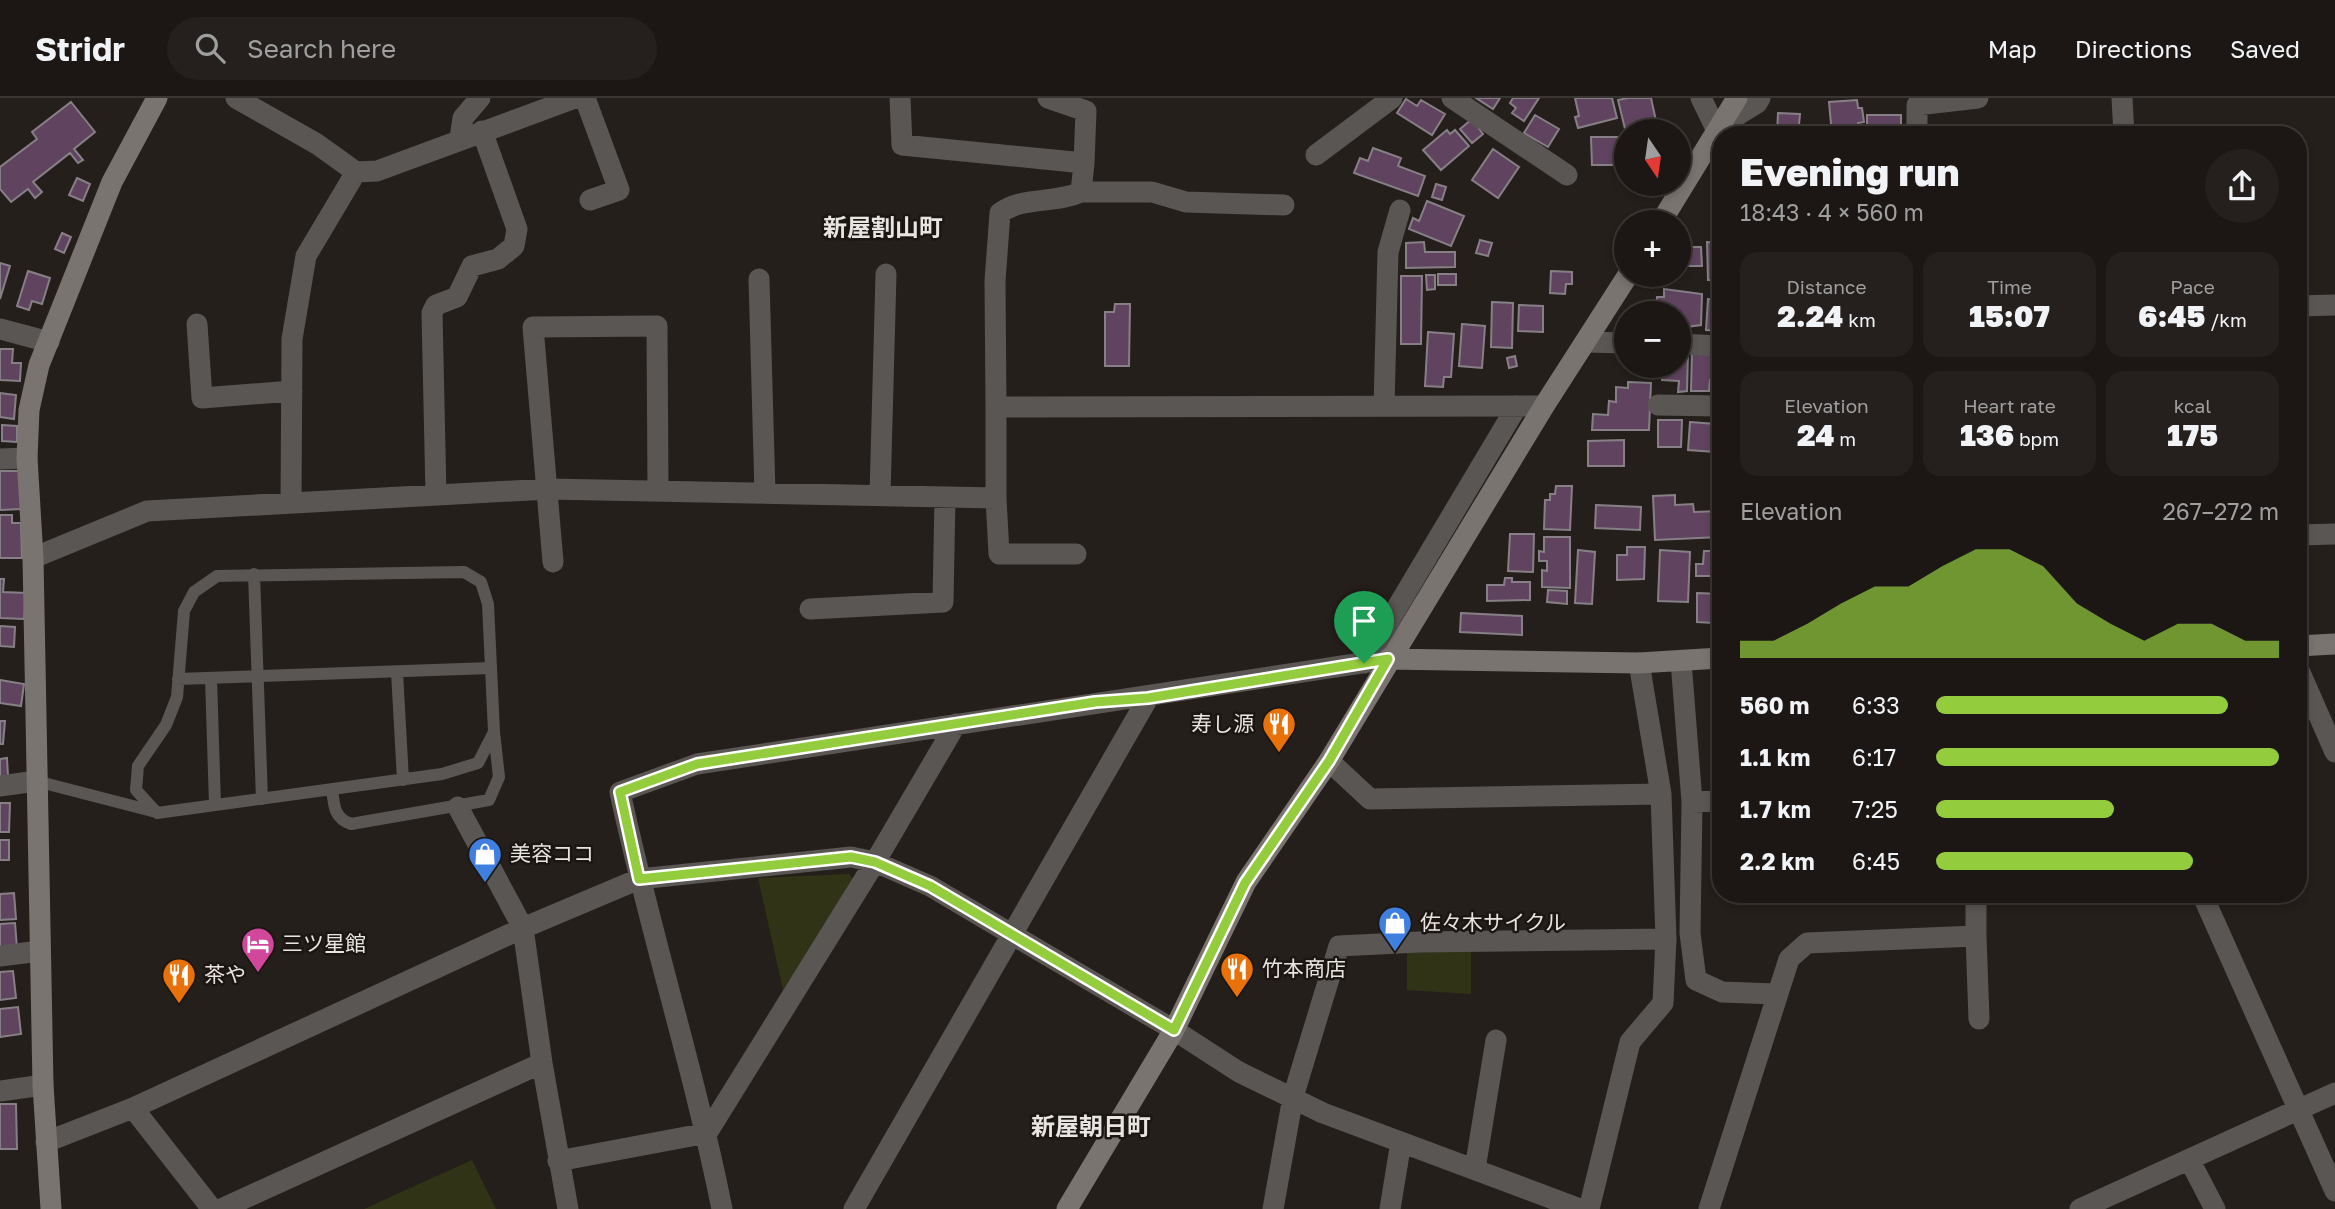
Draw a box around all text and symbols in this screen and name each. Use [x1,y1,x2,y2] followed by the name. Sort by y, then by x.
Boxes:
[167,17,657,80] search box
[35,29,125,68] text: Stridr
[191,29,229,67] icon: search
[247,33,396,64] text: Search here
[1988,34,2037,63] text: Map
[2075,34,2192,63] text: Directions
[2230,34,2300,63] text: Saved
[1614,119,1690,196] north arrow
[1614,119,1691,378] map controls
[1740,149,1959,194] text: Evening run
[2205,149,2279,223] button: share
[1740,198,1924,226] text: 18:43 · 4 × 560 m
[1614,210,1691,287] button: +
[823,212,943,241] district label: 新屋割山町
[1787,275,1866,298] text: Distance
[1987,275,2032,298] text: Time
[2170,275,2215,298] text: Pace
[1777,298,1843,334] text: 2.24
[1969,298,2050,334] text: 15:07
[2138,298,2205,334] text: 6:45
[1614,301,1691,378] button: −
[1843,308,1876,331] text: km
[2205,308,2247,331] text: /km
[1784,394,1869,417] text: Elevation
[1963,394,2056,417] text: Heart rate
[2174,394,2211,417] text: kcal
[1797,417,1835,453] text: 24
[1960,417,2014,453] text: 136
[2167,417,2218,453] text: 175
[1835,427,1856,450] text: m
[2014,427,2059,450] text: bpm
[1740,497,1842,525] text: Elevation
[2162,497,2279,525] text: 267–272 m
[1334,591,1394,663] pin
[1345,602,1383,640] icon: arrive
[1740,691,1809,719] text: 560 m
[1852,691,1900,719] text: 6:33
[1260,705,1298,754] restaurant icon: 寿し源
[1191,710,1254,736] place label: 寿し源
[1740,743,1810,771] text: 1.1 km
[1852,743,1896,771] text: 6:17
[1740,795,1811,823] text: 1.7 km
[1852,795,1898,823] text: 7:25
[466,835,504,884] shop icon: 美容ココ
[510,840,594,866] place label: 美容ココ
[1740,847,1815,875] text: 2.2 km
[1852,847,1900,875] text: 6:45
[1376,904,1414,953] shop icon: 佐々木サイクル
[1420,909,1566,935] place label: 佐々木サイクル
[239,925,277,974] hotel icon: 三ツ星館
[282,930,366,956] place label: 三ツ星館
[1218,950,1256,999] restaurant icon: 竹本商店
[1262,955,1346,981] place label: 竹本商店
[160,956,198,1005] restaurant icon: 茶や
[204,961,246,987] place label: 茶や
[1031,1111,1151,1140] district label: 新屋朝日町

